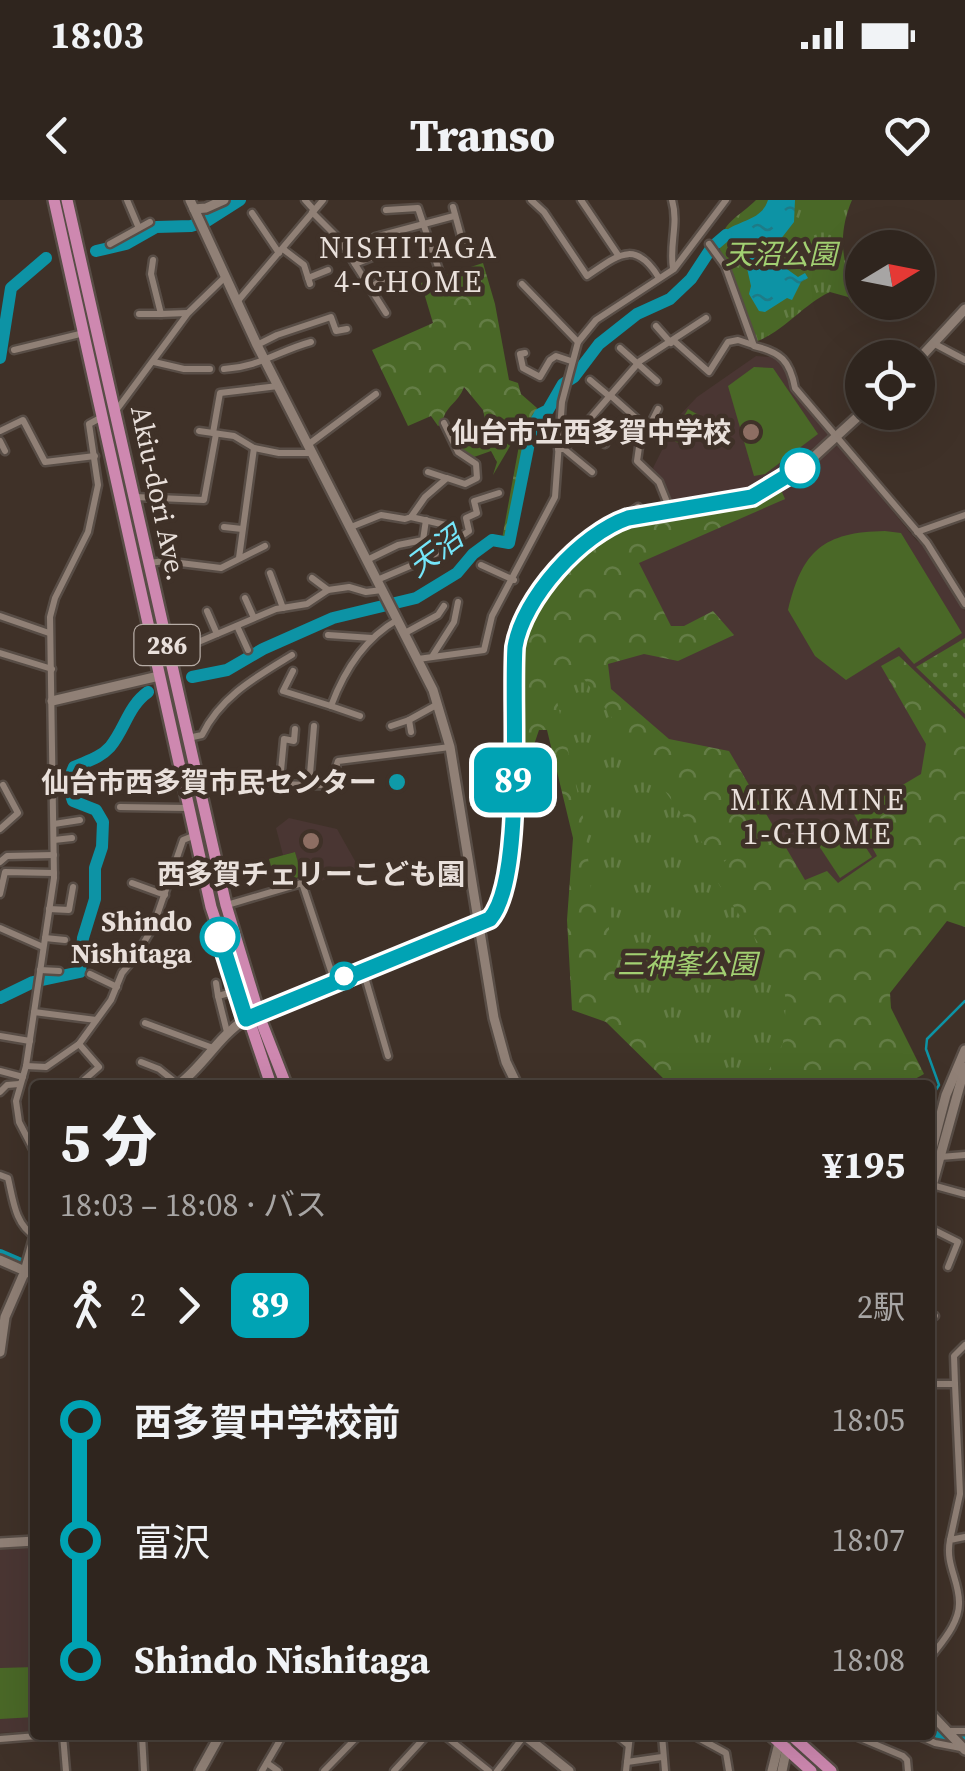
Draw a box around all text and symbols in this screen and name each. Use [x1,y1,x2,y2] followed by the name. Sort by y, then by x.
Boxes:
[50,9,144,61] text: 18:03
[410,104,555,166] text: Transo
[30,108,85,163] icon: back
[880,108,935,163] icon: heart
[319,227,499,302] district label: NISHITAGA 4-CHOME
[845,230,935,320] north arrow
[845,230,935,430] map controls
[725,235,841,273] park label: 天沼公園
[845,340,935,430] button: locate
[122,402,196,584] street label: Akiu-dori Ave.
[451,413,731,451] place label: 仙台市立西多賀中学校
[740,421,762,443] marker: 仙台市立西多賀中学校
[781,449,819,487] unlabelled marker
[398,515,474,586] water label: 天沼
[134,625,200,665] road number: 286
[468,748,558,812] line badge: 89
[494,756,532,804] text: 89
[41,763,377,801] place label: 仙台市西多賀市民センター
[386,771,408,793] marker: 仙台市西多賀市民センター
[730,779,906,854] district label: MIKAMINE 1-CHOME
[300,830,322,852] marker: 西多賀チェリーこども園
[157,855,465,893] place label: 西多賀チェリーこども園
[71,902,192,972] place label: Shindo Nishitaga
[201,918,239,956] marker: Shindo Nishitaga
[617,945,761,983] park label: 三神峯公園
[331,963,357,989] unlabelled marker
[60,1104,157,1179] text: 5 分
[823,1139,905,1191] text: ¥195
[60,1183,327,1227] text: 18:03 – 18:08 · バス
[60,1278,115,1333] icon: walk
[161,1278,216,1333] icon: forward
[251,1281,289,1329] text: 89
[130,1283,146,1327] text: 2
[857,1285,905,1329] text: 2駅
[134,1397,400,1449] text: 西多賀中学校前
[831,1398,905,1442] text: 18:05
[134,1517,210,1569] text: 富沢
[831,1518,905,1562] text: 18:07
[134,1634,430,1686] text: Shindo Nishitaga
[831,1638,905,1682] text: 18:08

